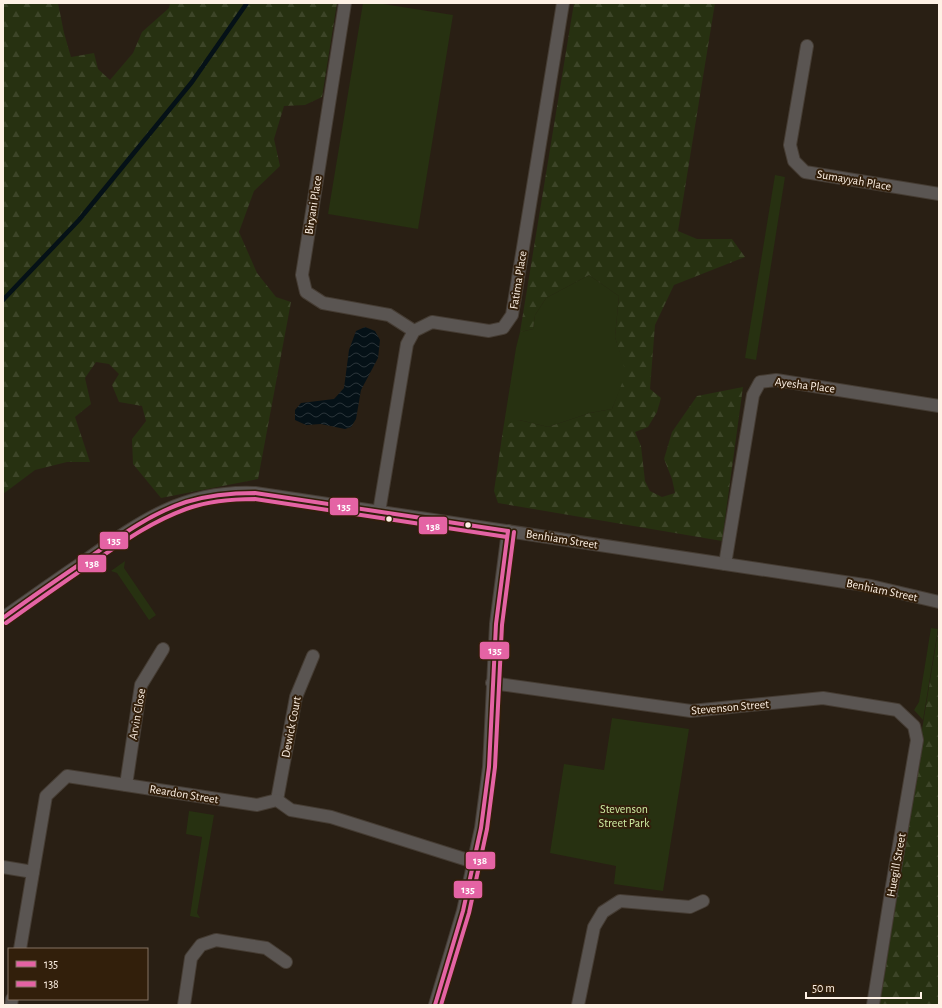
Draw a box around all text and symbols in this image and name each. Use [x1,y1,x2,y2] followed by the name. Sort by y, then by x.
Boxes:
[816,168,892,193] street label: Sumayyah Place
[302,175,325,236] street label: Biryani Place
[507,250,529,310] street label: Fatima Place
[774,375,836,396] street label: Ayesha Place
[329,497,359,516] line badge: 135
[337,501,351,512] text: 135
[384,514,394,524] unlabelled marker
[418,516,448,535] line badge: 138
[463,520,473,530] unlabelled marker
[426,521,440,532] text: 138
[525,527,599,551] street label: Benhiam Street
[99,531,129,550] line badge: 135
[107,535,121,546] text: 135
[77,554,107,573] line badge: 138
[85,558,99,569] text: 138
[845,577,919,603] street label: Benhiam Street
[479,641,510,660] line badge: 135
[488,645,502,656] text: 135
[127,687,147,741] street label: Arvin Close
[279,695,303,759] street label: Dewick Court
[691,698,770,716] street label: Stevenson Street
[149,783,219,805] street label: Reardon Street
[599,803,650,829] park label: Stevenson Street Park
[884,832,908,898] street label: Huegill Street
[465,851,496,870] line badge: 138
[473,855,487,866] text: 138
[453,880,483,899] line badge: 135
[461,884,475,895] text: 135
[8,948,148,1000] legend
[44,958,58,970] text: 135
[806,974,921,1000] scale bar
[44,978,59,990] text: 138
[812,982,835,994] text: 50 m

